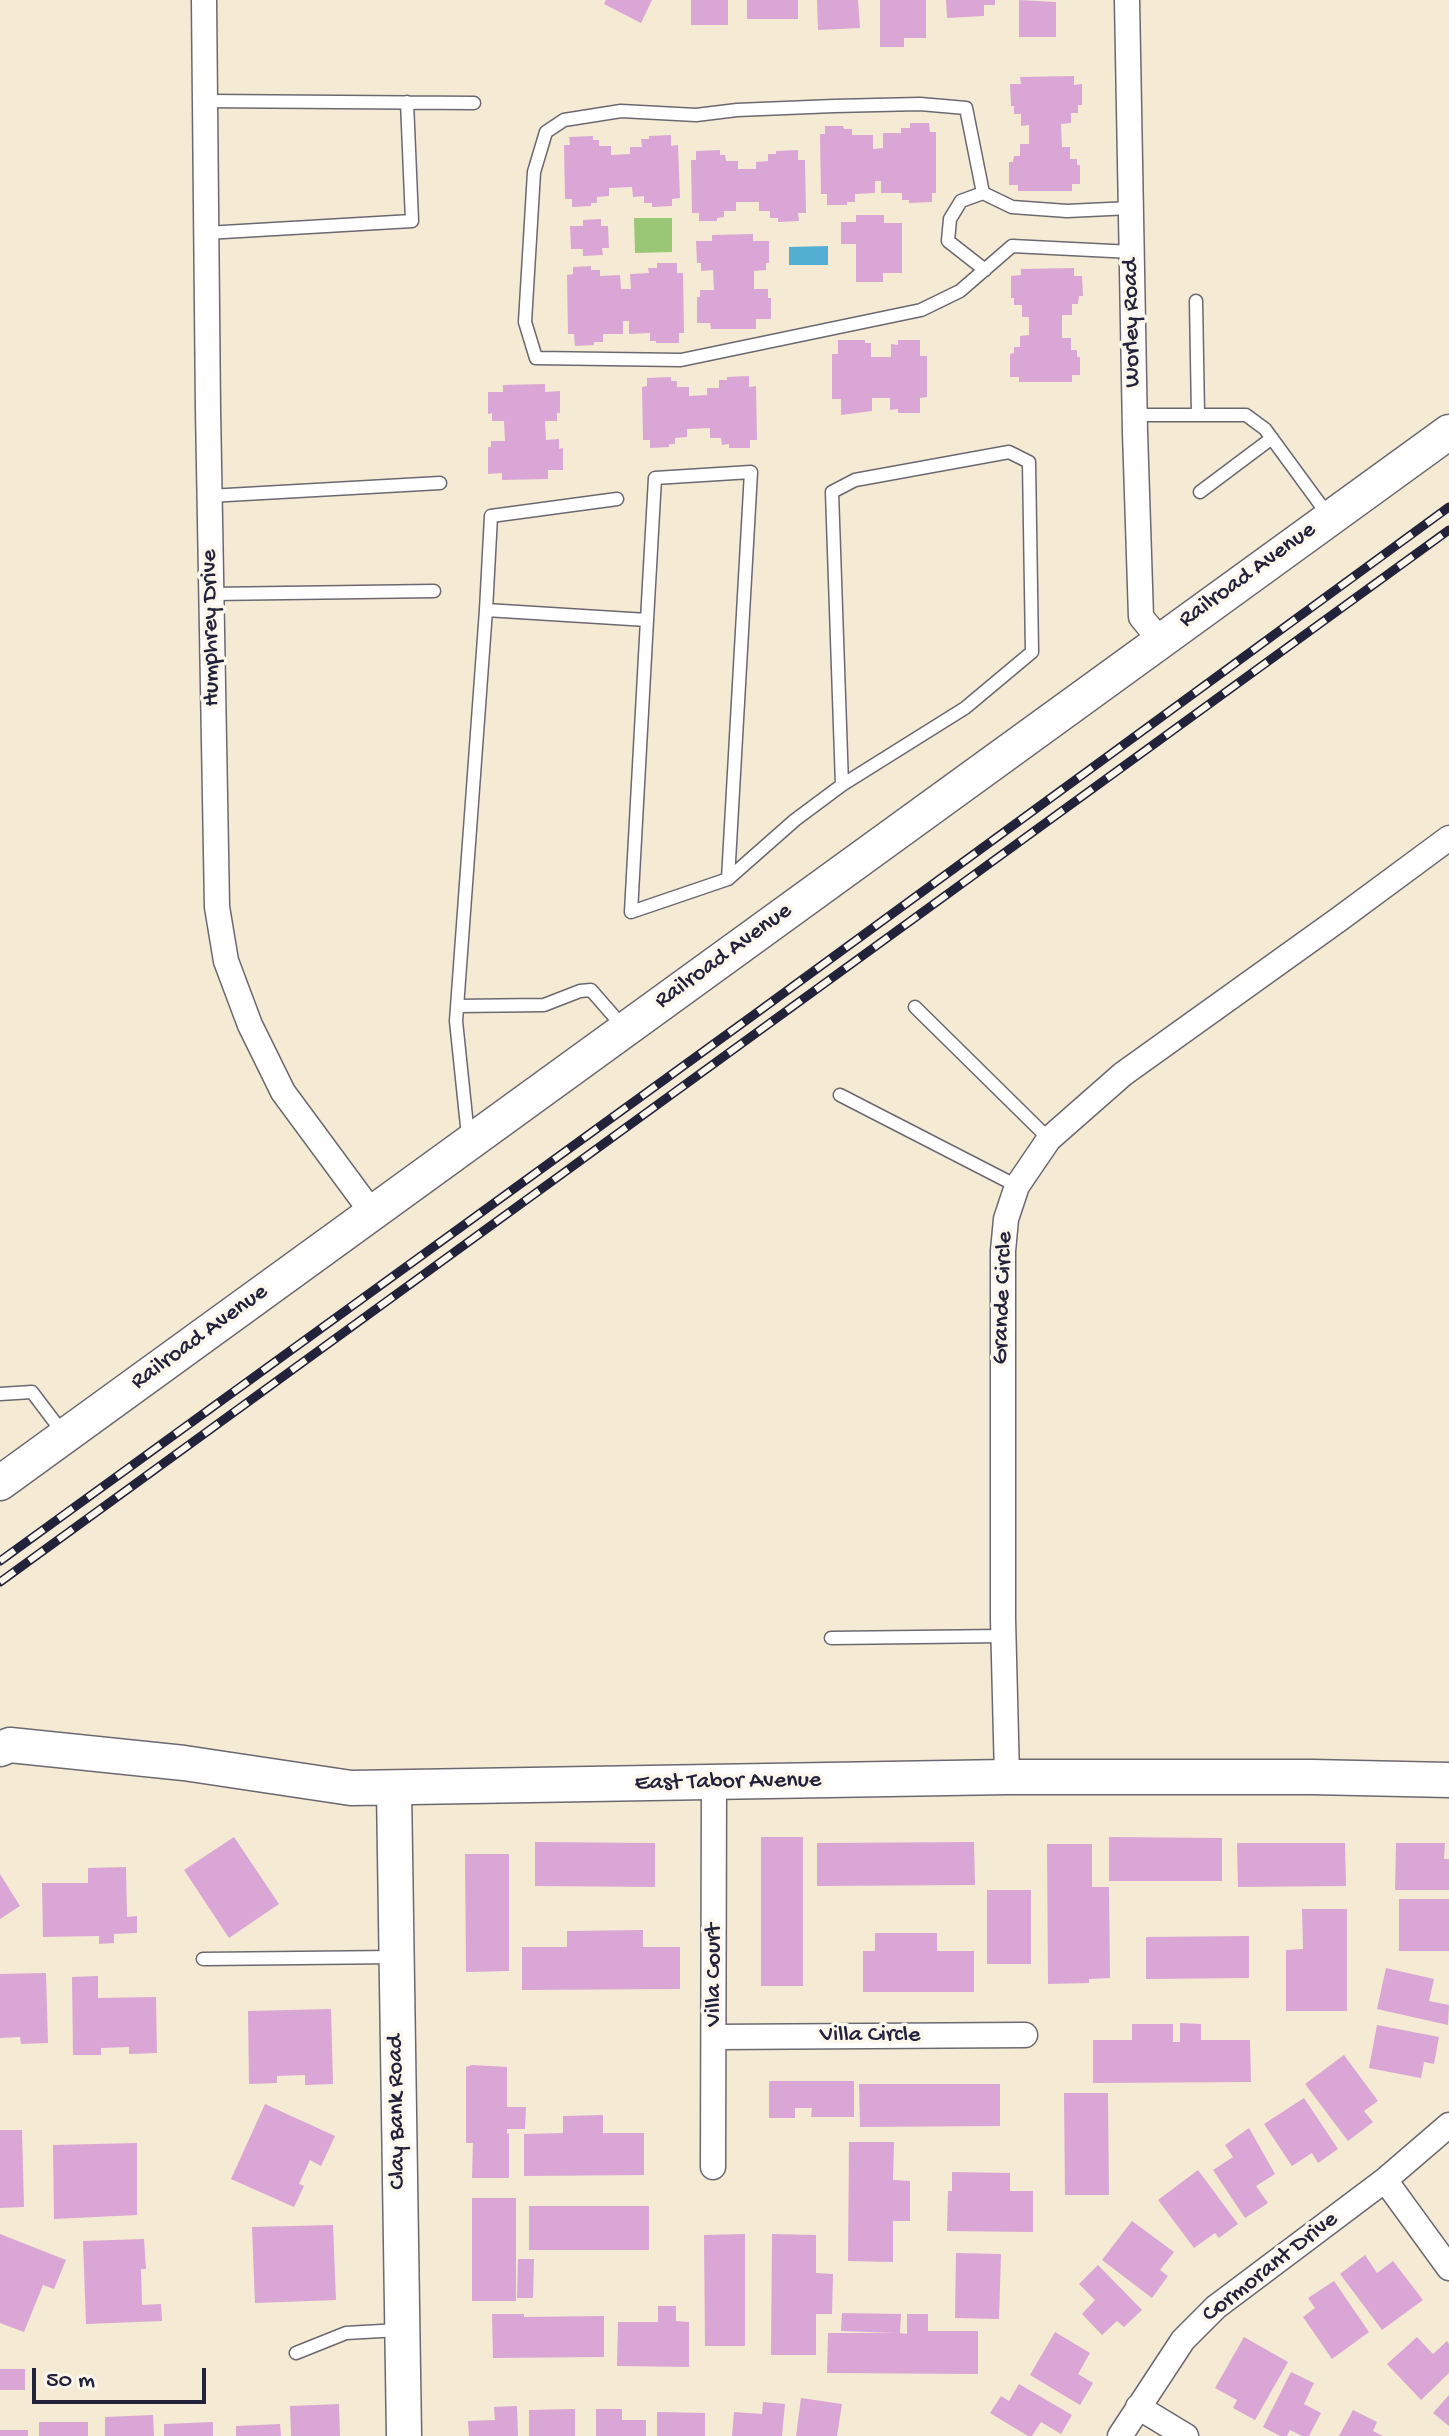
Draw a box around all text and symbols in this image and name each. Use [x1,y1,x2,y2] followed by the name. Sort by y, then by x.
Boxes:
[1117,258,1149,388] street label: Worley Road
[1174,517,1322,635] street label: Railroad Avenue
[196,549,228,707] street label: Humphrey Drive
[650,898,798,1016] street label: Railroad Avenue
[987,1231,1021,1365] street label: Grande Circle
[126,1279,274,1397] street label: Railroad Avenue
[634,1767,822,1799] street label: East Tabor Avenue
[701,1923,729,2027] street label: Villa Court
[820,2022,920,2050] street label: Villa Circle
[382,2034,414,2190] street label: Clay Bank Road
[1197,2206,1345,2330] street label: Cormorant Drive
[36,2352,210,2402] scale bar
[46,2367,95,2396] text: 50 m

